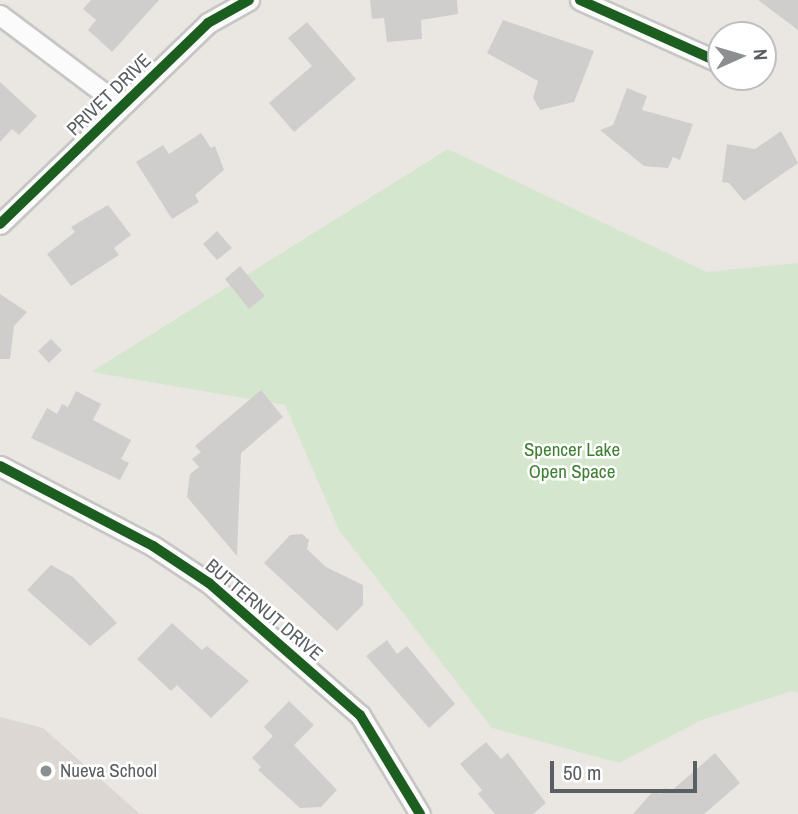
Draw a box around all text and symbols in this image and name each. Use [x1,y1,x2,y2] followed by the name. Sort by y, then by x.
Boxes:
[707,21,777,91] north arrow
[748,48,774,61] text: N
[62,49,156,141] street label: PRIVET DRIVE
[524,439,620,483] park label: Spencer Lake Open Space
[201,554,327,666] street label: BUTTERNUT DRIVE
[553,748,700,792] scale bar
[563,758,601,787] text: 50 m
[60,760,157,782] place label: Nueva School
[38,763,54,779] marker: Nueva School

